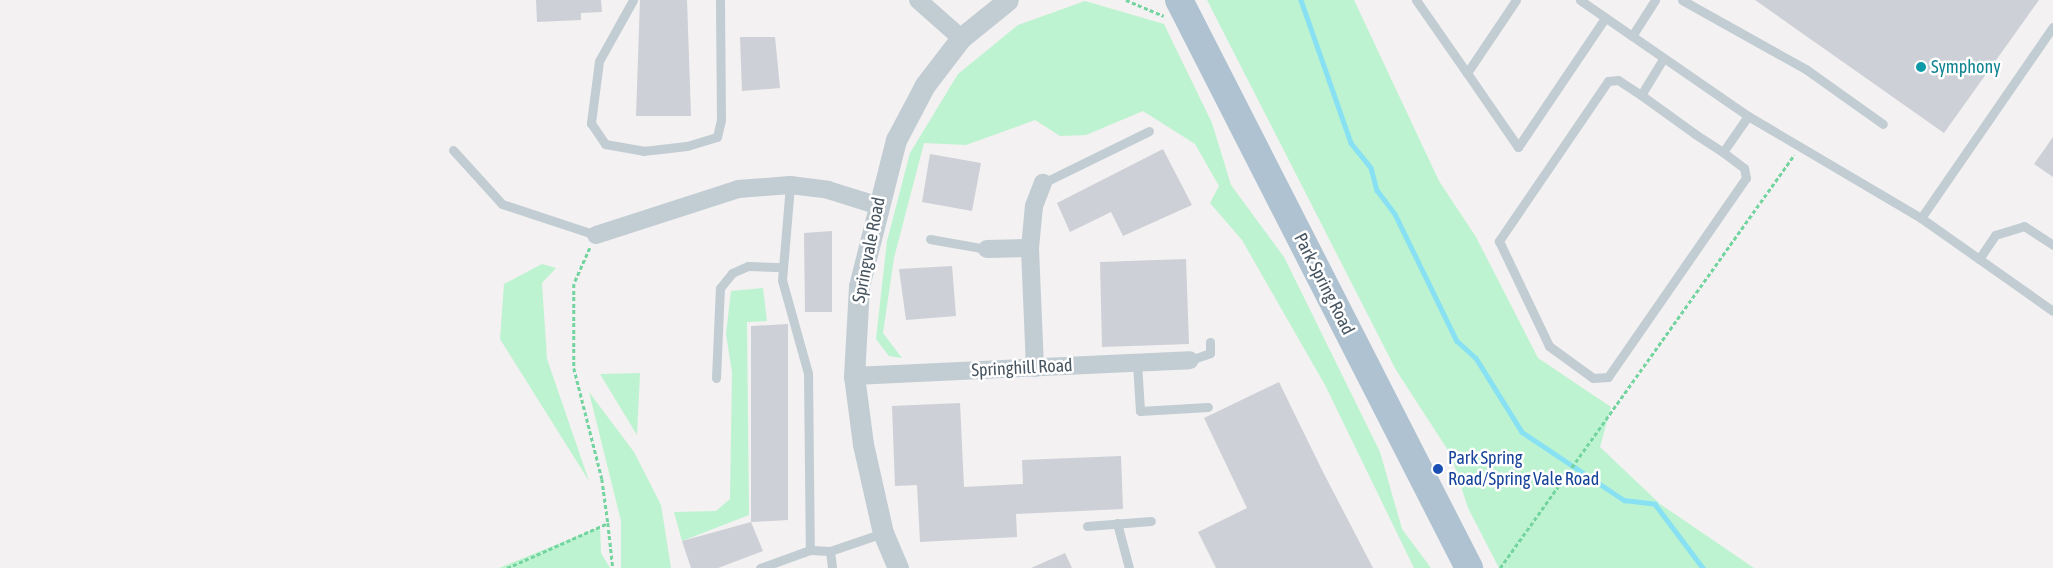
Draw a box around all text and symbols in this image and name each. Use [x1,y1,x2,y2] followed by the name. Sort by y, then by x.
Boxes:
[1931,56,2001,78] place label: Symphony
[1915,61,1927,73] marker: Symphony
[848,195,890,305] street label: Springvale Road
[1289,229,1359,339] street label: Park Spring Road
[971,355,1073,381] street label: Springhill Road
[1448,448,1599,490] place label: Park Spring Road/Spring Vale Road
[1432,463,1444,475] marker: Park Spring Road/Spring Vale Road

